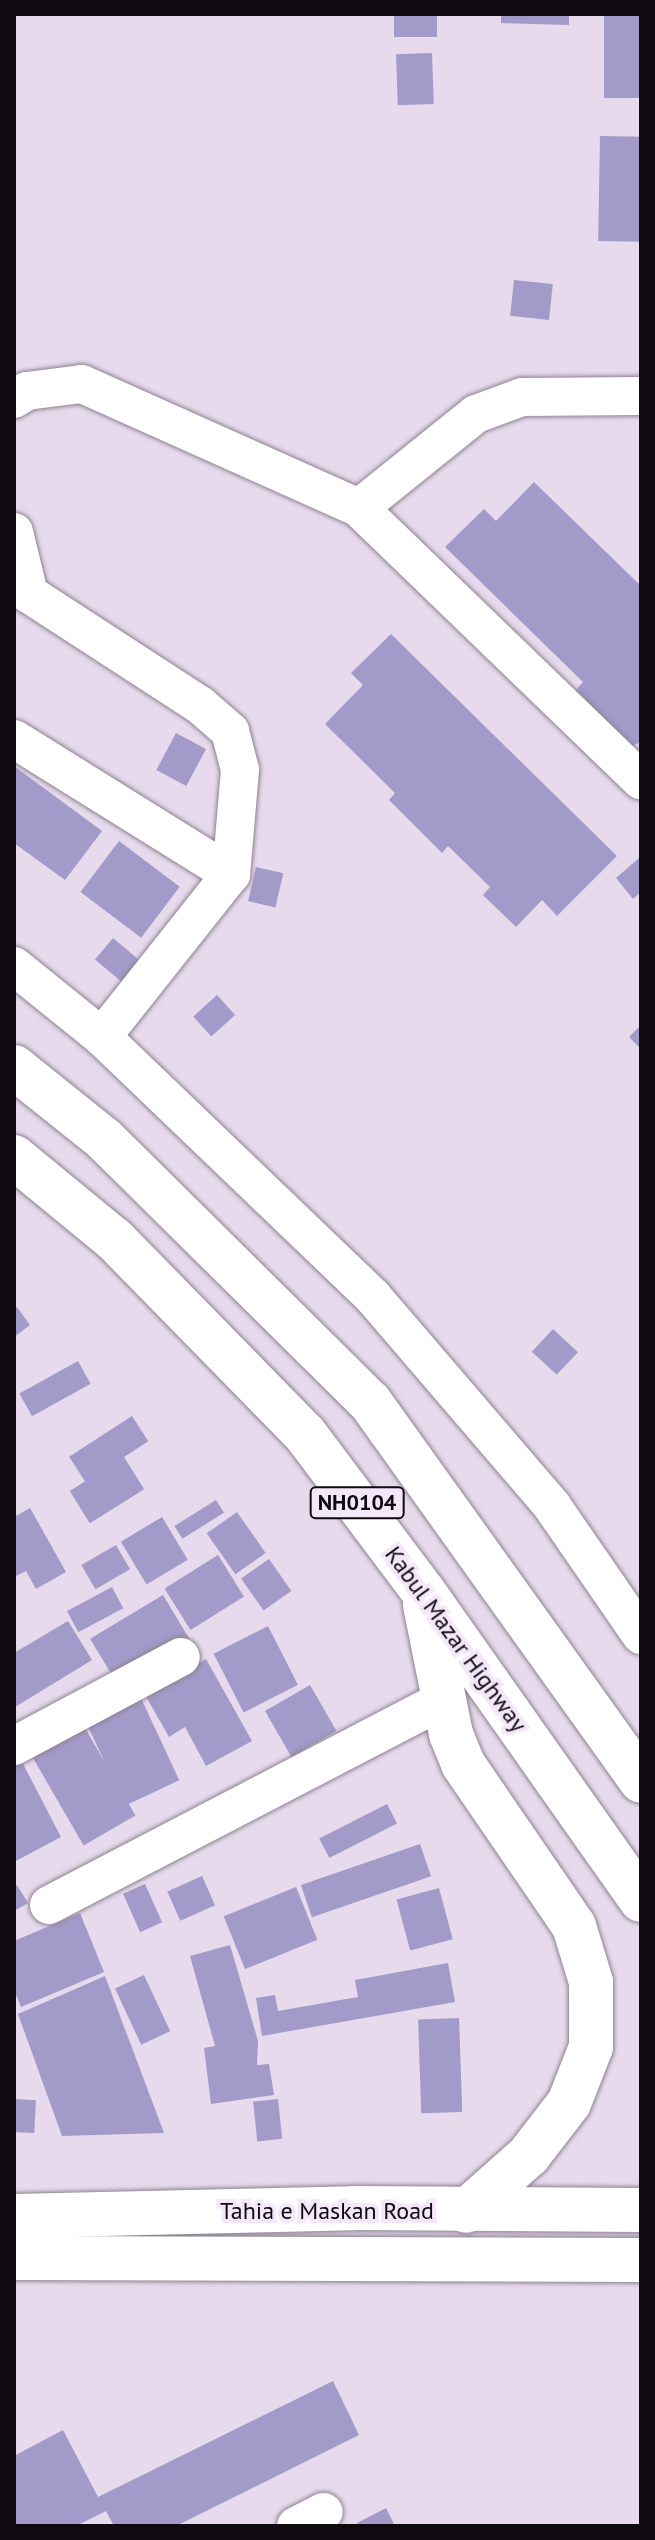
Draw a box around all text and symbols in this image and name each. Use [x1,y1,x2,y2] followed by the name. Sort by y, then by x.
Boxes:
[309,1485,405,1521] road number: NH0104
[379,1541,533,1737] street label: Kabul Mazar Highway
[220,2197,434,2225] street label: Tahia e Maskan Road

